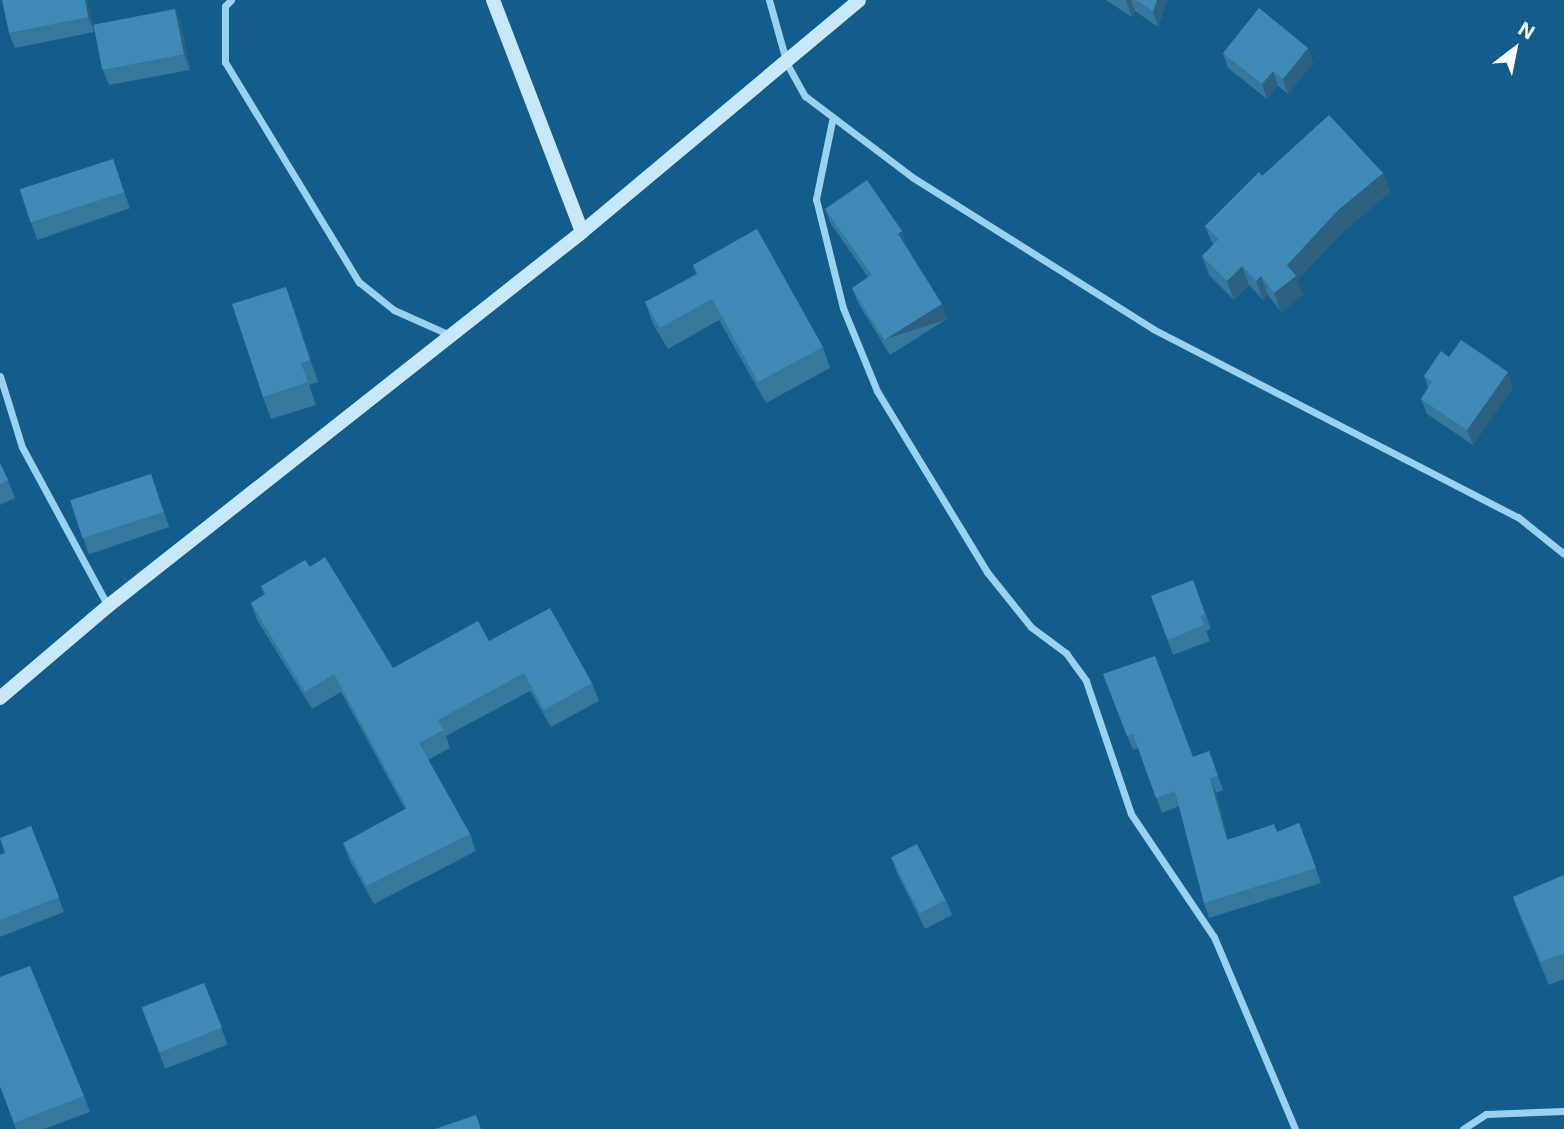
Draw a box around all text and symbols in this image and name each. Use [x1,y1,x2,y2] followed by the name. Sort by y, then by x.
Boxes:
[1480,14,1550,84] north arrow
[1514,17,1539,44] text: N

